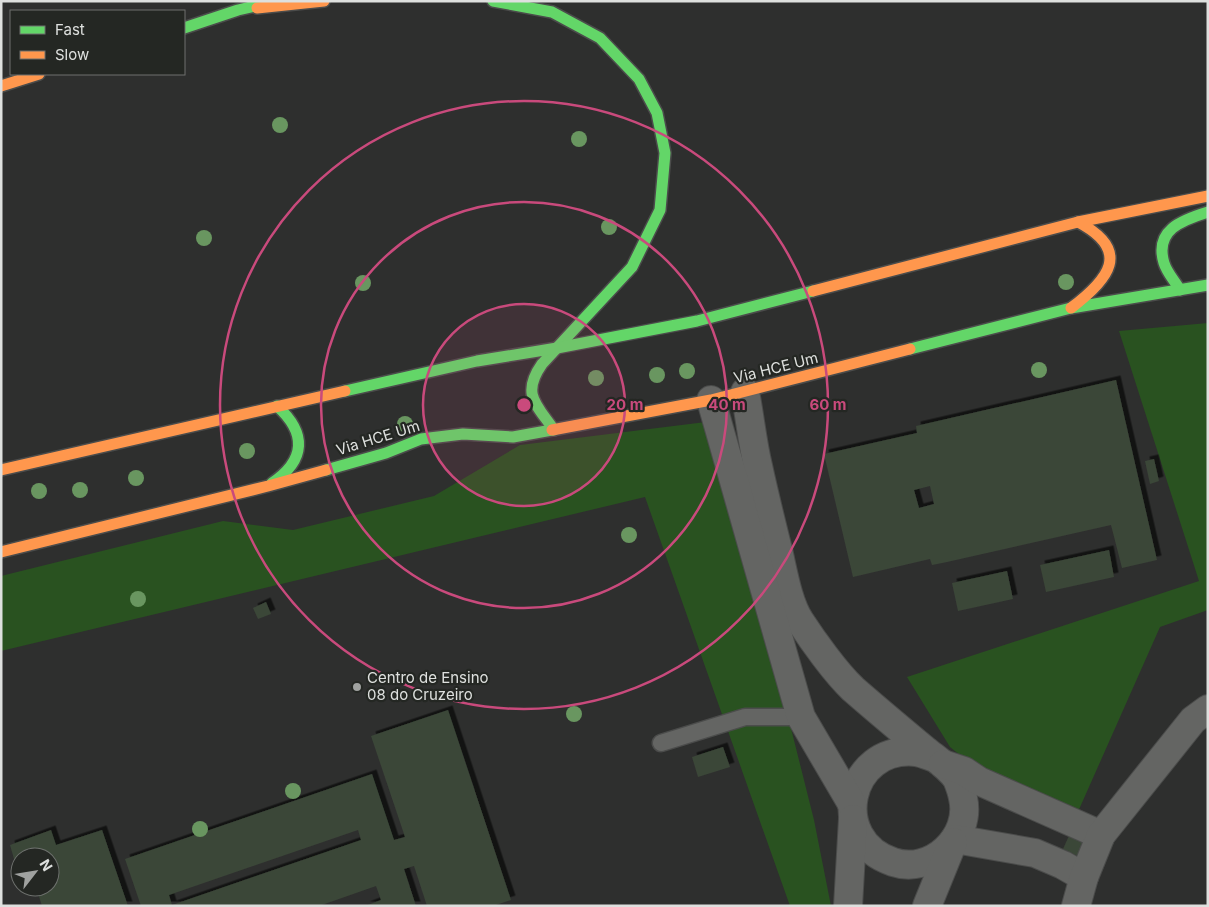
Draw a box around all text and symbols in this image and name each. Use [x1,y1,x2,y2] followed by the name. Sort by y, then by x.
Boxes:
[10,10,185,75] legend
[55,20,85,39] text: Fast
[55,45,89,64] text: Slow
[732,348,820,387] street label: Via HCE Um
[607,395,643,414] text: 20 m
[708,395,746,414] text: 40 m
[809,395,847,414] text: 60 m
[515,396,533,414] centre of rings
[334,416,422,459] street label: Via HCE Um
[367,668,489,704] place label: Centro de Ensino 08 do Cruzeiro
[351,681,363,693] marker: Centro de Ensino 08 do Cruzeiro
[10,847,60,897] north arrow
[37,856,57,874] text: N

